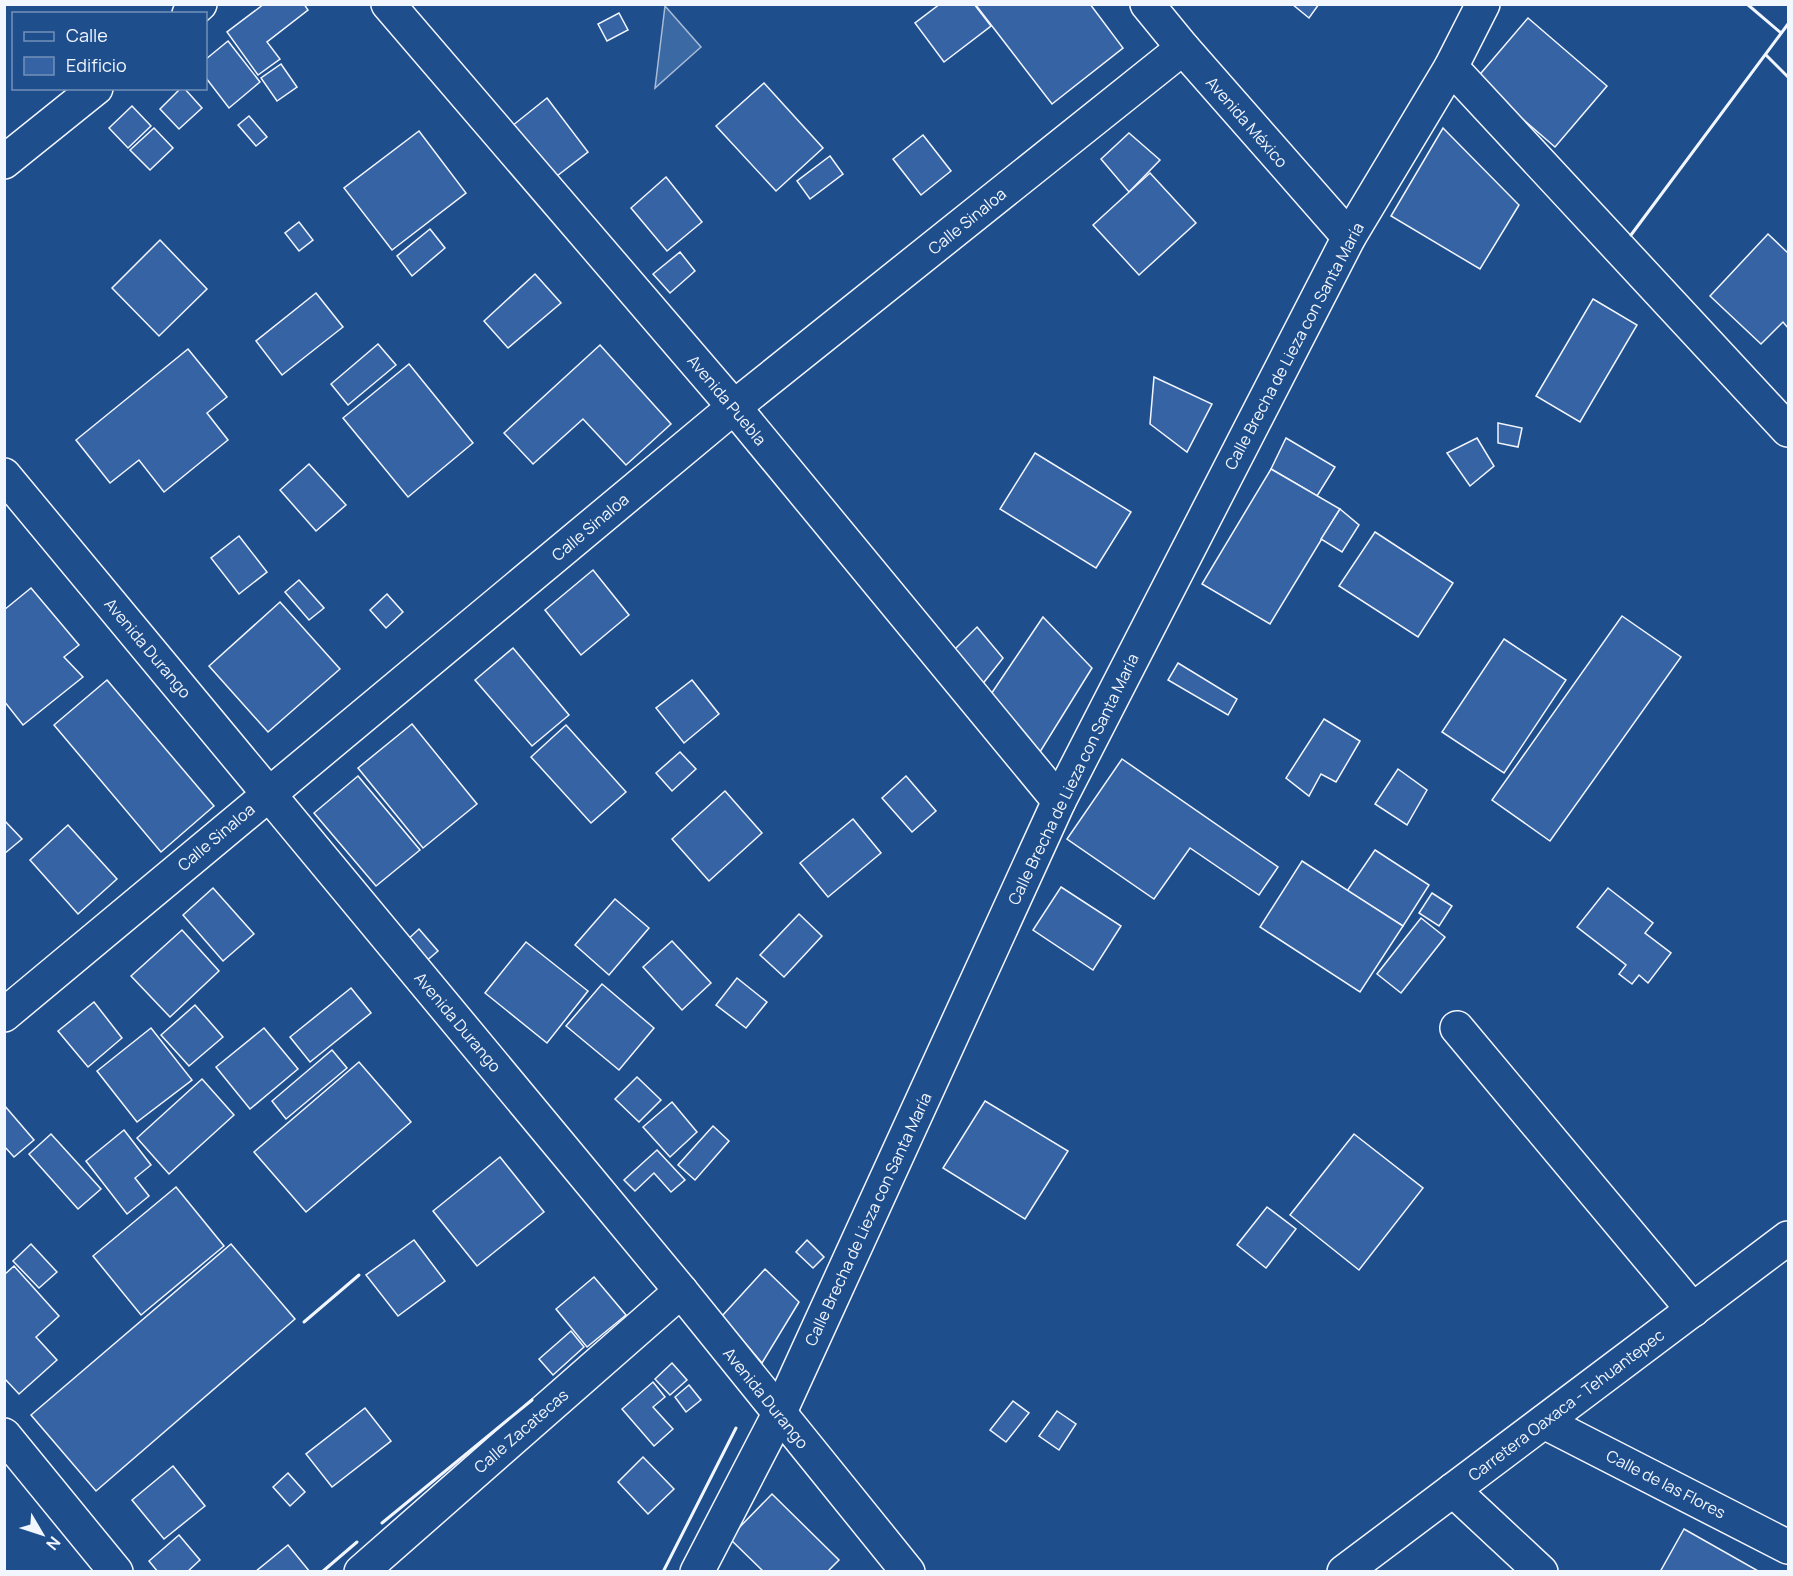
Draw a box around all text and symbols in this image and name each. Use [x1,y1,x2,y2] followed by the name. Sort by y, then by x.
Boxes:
[12,12,207,90] legend
[66,23,108,47] text: Calle
[66,53,127,77] text: Edificio
[1201,72,1293,172] street label: Avenida México
[923,183,1011,259] street label: Calle Sinaloa
[1219,218,1369,474] street label: Calle Brecha de Lieza con Santa María
[683,350,771,450] street label: Avenida Puebla
[547,488,633,566] street label: Calle Sinaloa
[100,593,196,703] street label: Avenida Durango
[1002,650,1144,908] street label: Calle Brecha de Lieza con Santa María
[173,798,259,876] street label: Calle Sinaloa
[410,967,506,1077] street label: Avenida Durango
[799,1089,937,1349] street label: Calle Brecha de Lieza con Santa María
[1463,1324,1669,1486] street label: Carretera Oaxaca - Tehuantepec
[718,1343,814,1453] street label: Avenida Durango
[469,1384,573,1478] street label: Calle Zacatecas
[1603,1444,1729,1524] street label: Calle de las Flores
[12,1504,72,1564] north arrow
[41,1532,66,1555] text: N

